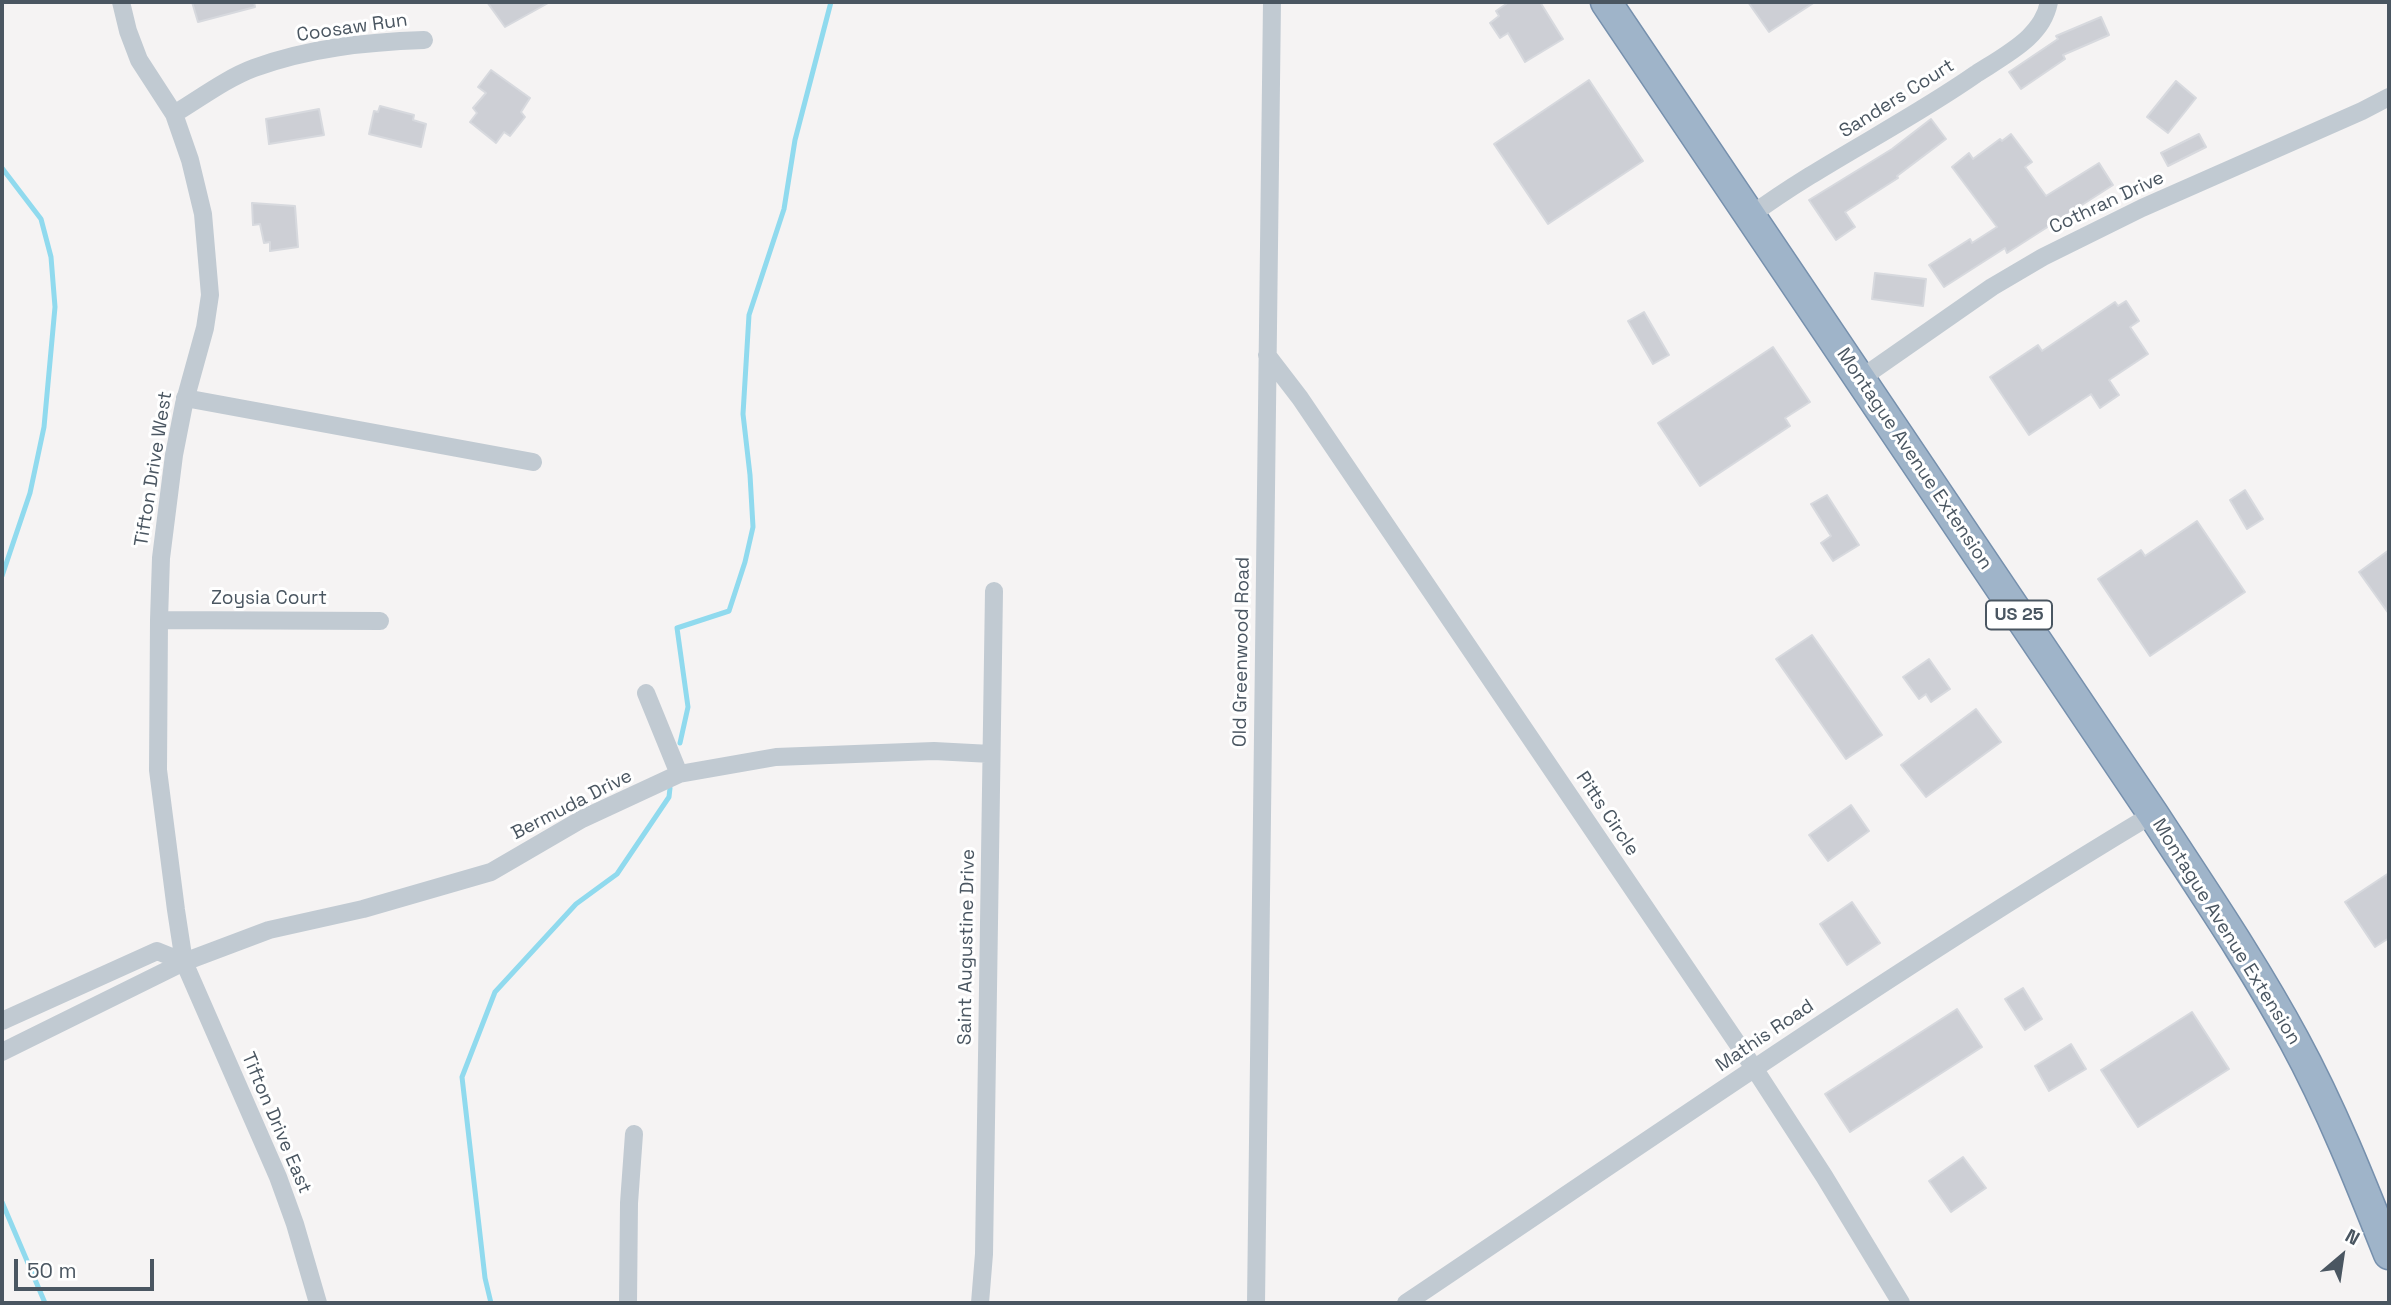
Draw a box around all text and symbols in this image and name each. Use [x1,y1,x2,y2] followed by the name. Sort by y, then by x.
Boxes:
[295,9,409,47] street label: Coosaw Run
[1835,55,1959,143] street label: Sanders Court
[2046,167,2168,239] street label: Cothran Drive
[1831,344,1997,574] street label: Montague Avenue Extension
[130,390,178,548] street label: Tifton Drive West
[1229,557,1255,747] street label: Old Greenwood Road
[211,588,327,610] street label: Zoysia Court
[1986,600,2052,630] road number: US 25
[508,765,636,845] street label: Bermuda Drive
[1570,768,1644,860] street label: Pitts Circle
[2147,815,2305,1049] street label: Montague Avenue Extension
[954,849,980,1045] street label: Saint Augustine Drive
[1712,995,1818,1077] street label: Mathis Road
[236,1049,316,1197] street label: Tifton Drive East
[2307,1221,2377,1291] north arrow
[2341,1223,2364,1251] text: N
[18,1246,158,1290] scale bar
[27,1257,77,1284] text: 50 m

